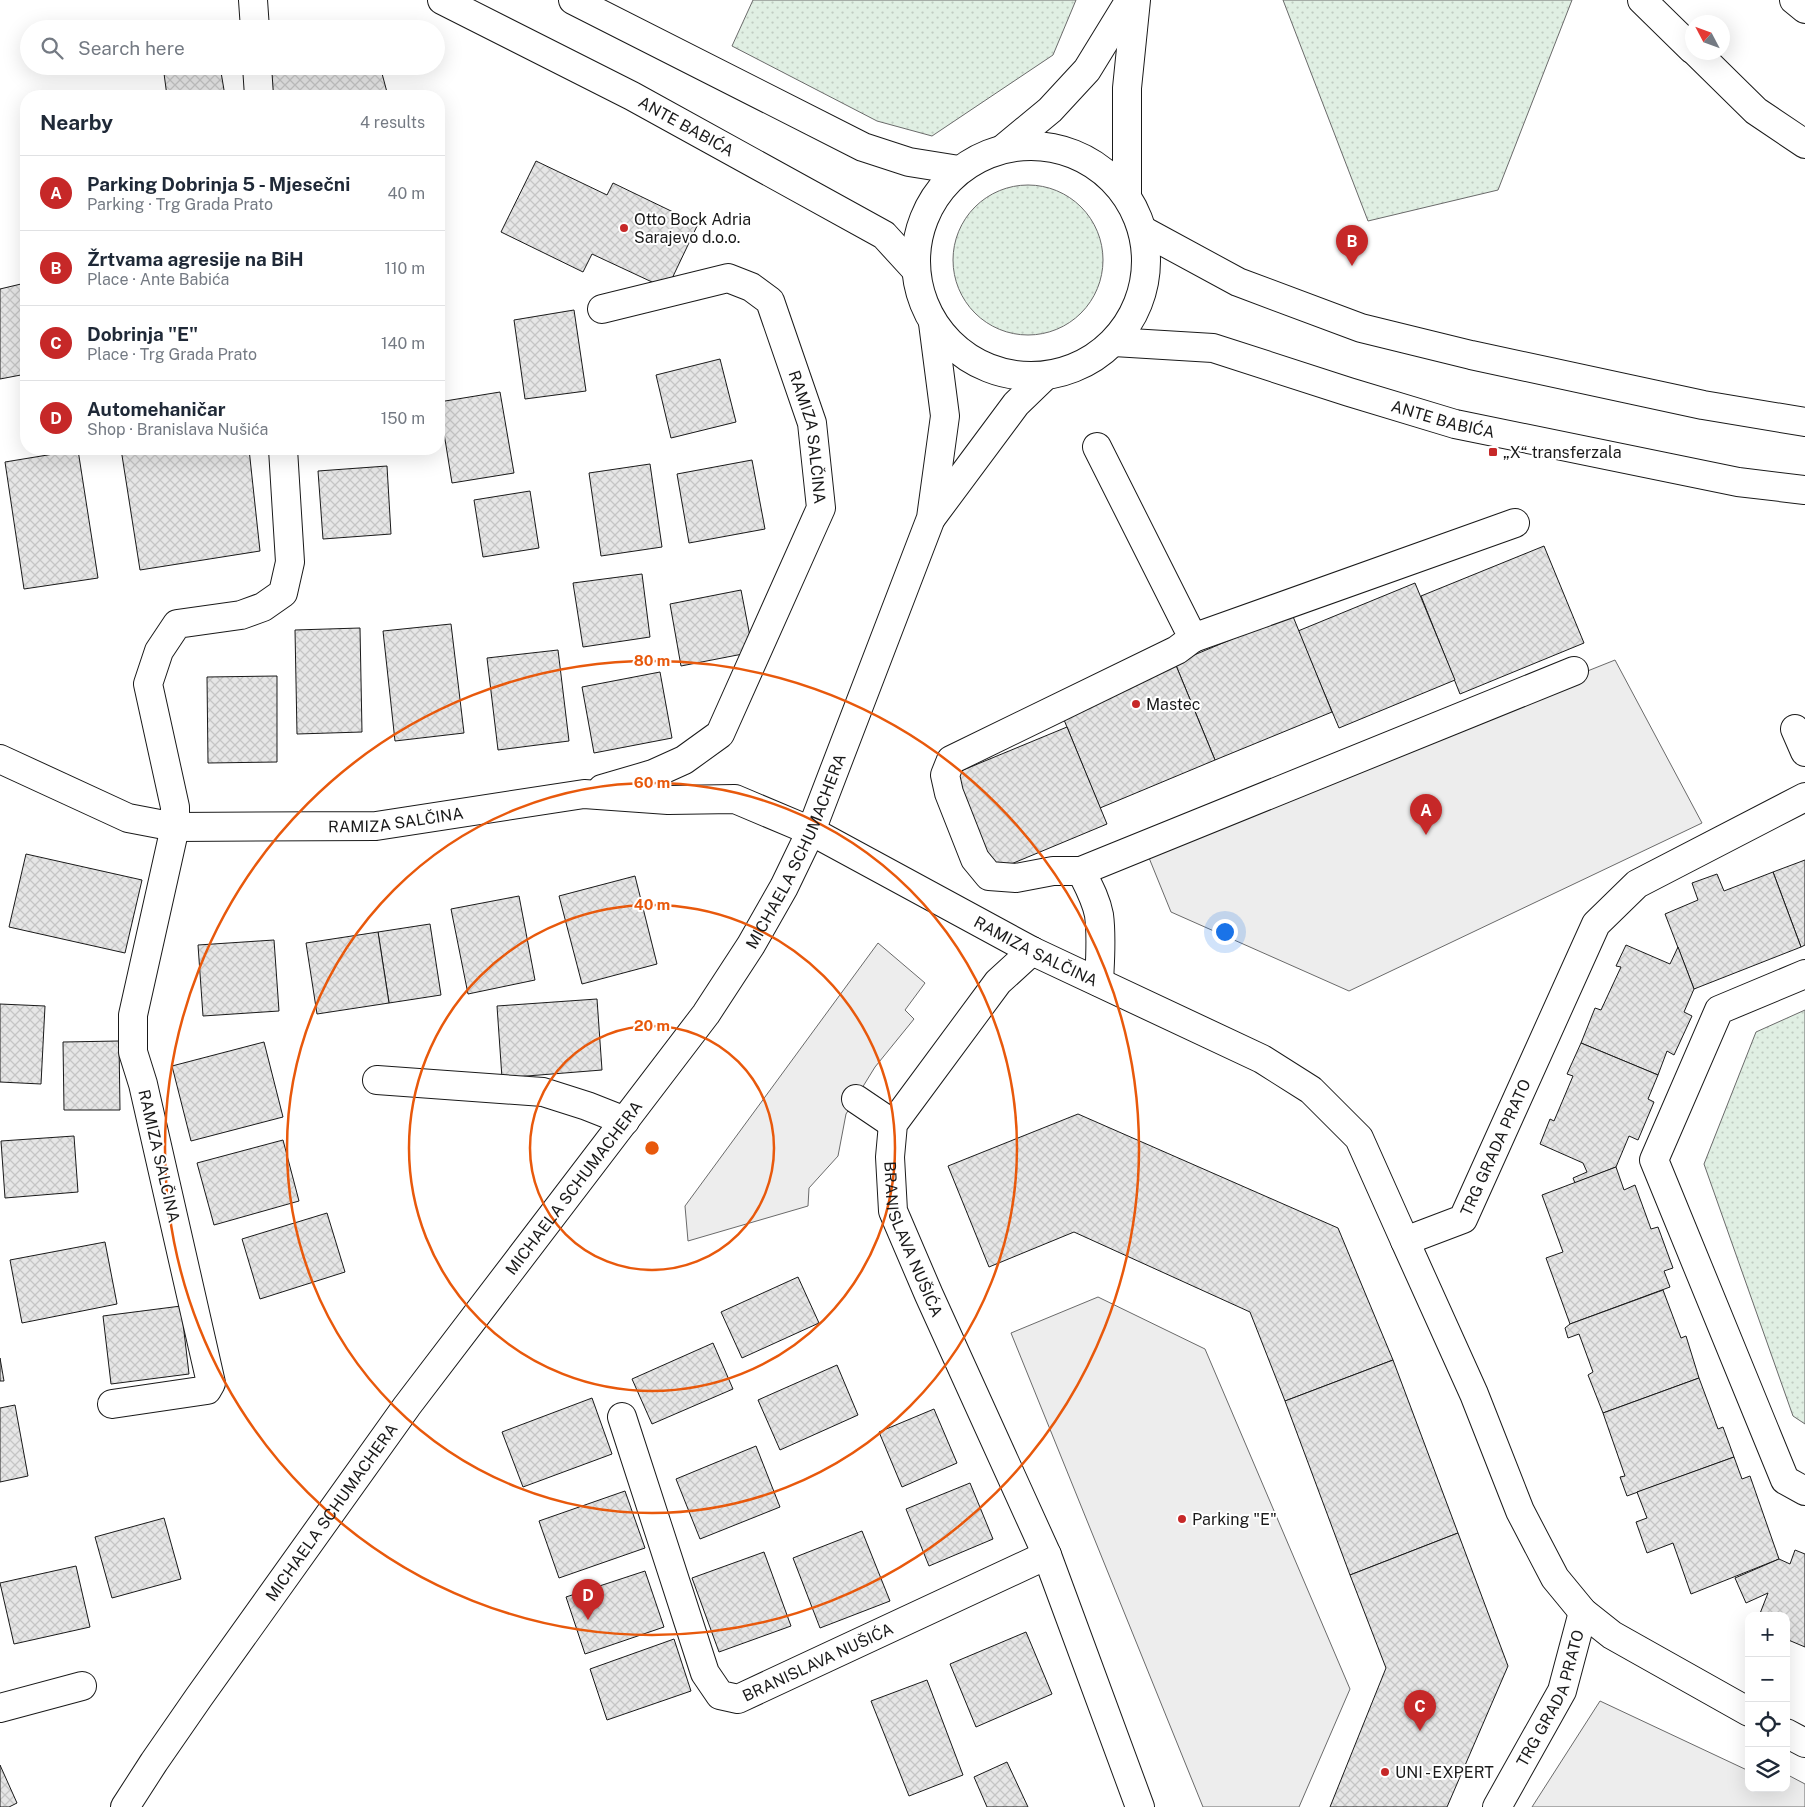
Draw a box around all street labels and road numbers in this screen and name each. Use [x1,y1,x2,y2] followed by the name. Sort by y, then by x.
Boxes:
[635,92,738,160] street label: ANTE BABIĆA
[785,368,830,505] street label: RAMIZA SALČINA
[1389,396,1496,441] street label: ANTE BABIĆA
[741,751,849,952] street label: MICHAELA SCHUMACHERA
[328,803,465,836] street label: RAMIZA SALČINA
[971,912,1101,990] street label: RAMIZA SALČINA
[1456,1076,1534,1219] street label: TRG GRADA PRATO
[134,1087,185,1224] street label: RAMIZA SALČINA
[501,1097,646,1278] street label: MICHAELA SCHUMACHERA
[881,1161,947,1320] street label: BRANISLAVA NUŠIĆA
[261,1420,401,1604] street label: MICHAELA SCHUMACHERA
[739,1619,896,1705] street label: BRANISLAVA NUŠIĆA
[1512,1628,1587,1770] street label: TRG GRADA PRATO

